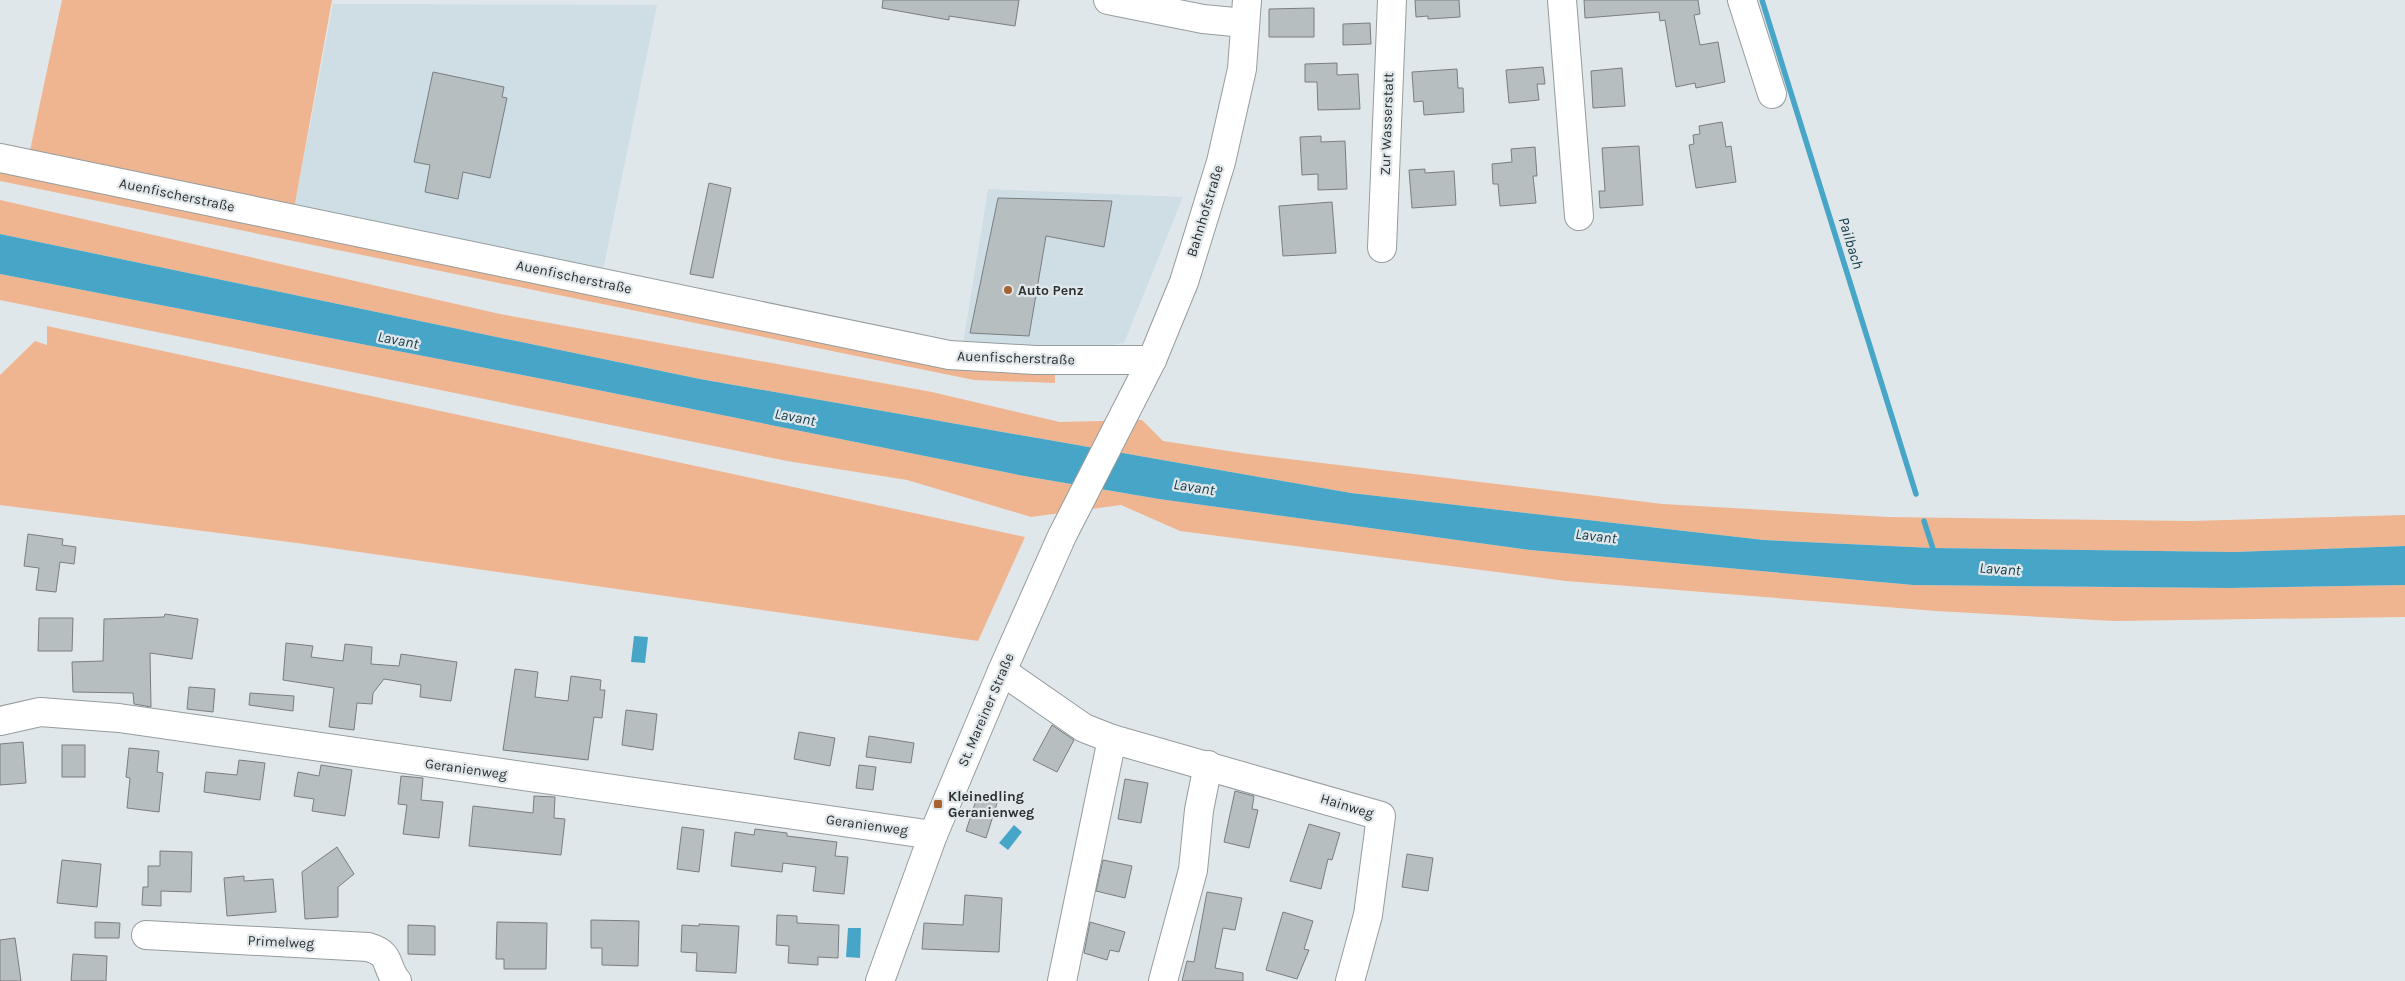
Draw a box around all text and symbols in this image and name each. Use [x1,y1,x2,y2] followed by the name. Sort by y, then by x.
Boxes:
[1377,72,1397,176] street label: Zur Wasserstatt
[1183,163,1227,259] street label: Bahnhofstraße
[118,174,236,216] street label: Auenfischerstraße
[1835,215,1867,271] water label: Pailbach
[515,256,633,298] street label: Auenfischerstraße
[1018,282,1084,299] place label: Auto Penz
[1002,284,1014,296] marker: Auto Penz
[376,327,421,353] water label: Lavant
[957,347,1075,369] street label: Auenfischerstraße
[773,404,818,430] water label: Lavant
[1172,475,1217,499] water label: Lavant
[1574,525,1619,548] water label: Lavant
[1979,559,2022,579] water label: Lavant
[954,651,1018,769] street label: St. Mareiner Straße
[424,755,508,783] street label: Geranienweg
[948,788,1034,821] place label: Kleinedling Geranienweg
[1318,790,1376,822] street label: Hainweg
[932,798,944,810] marker: Kleinedling Geranienweg
[825,811,909,839] street label: Geranienweg
[247,932,315,952] street label: Primelweg

